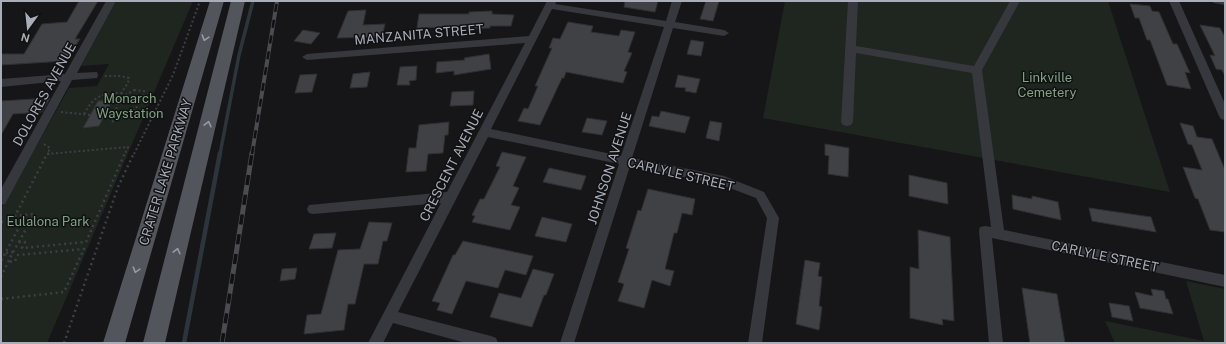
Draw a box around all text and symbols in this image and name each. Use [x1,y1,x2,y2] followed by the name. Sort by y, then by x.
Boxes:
[8,8,48,48] north arrow
[354,21,485,48] street label: MANZANITA STREET
[20,31,31,45] text: N
[201,35,210,42] one-way arrow
[10,40,79,148] street label: DOLORES AVENUE
[1017,70,1077,100] park label: Linkville Cemetery
[96,91,164,121] park label: Monarch Waystation
[136,97,195,247] street label: CRATER LAKE PARKWAY
[417,107,486,224] street label: CRESCENT AVENUE
[584,110,635,226] street label: JOHNSON AVENUE
[203,121,211,128] one-way arrow
[626,155,736,194] street label: CARLYLE STREET
[6,214,90,229] park label: Eulalona Park
[1050,238,1160,275] street label: CARLYLE STREET
[172,248,180,254] one-way arrow
[132,266,141,273] one-way arrow

